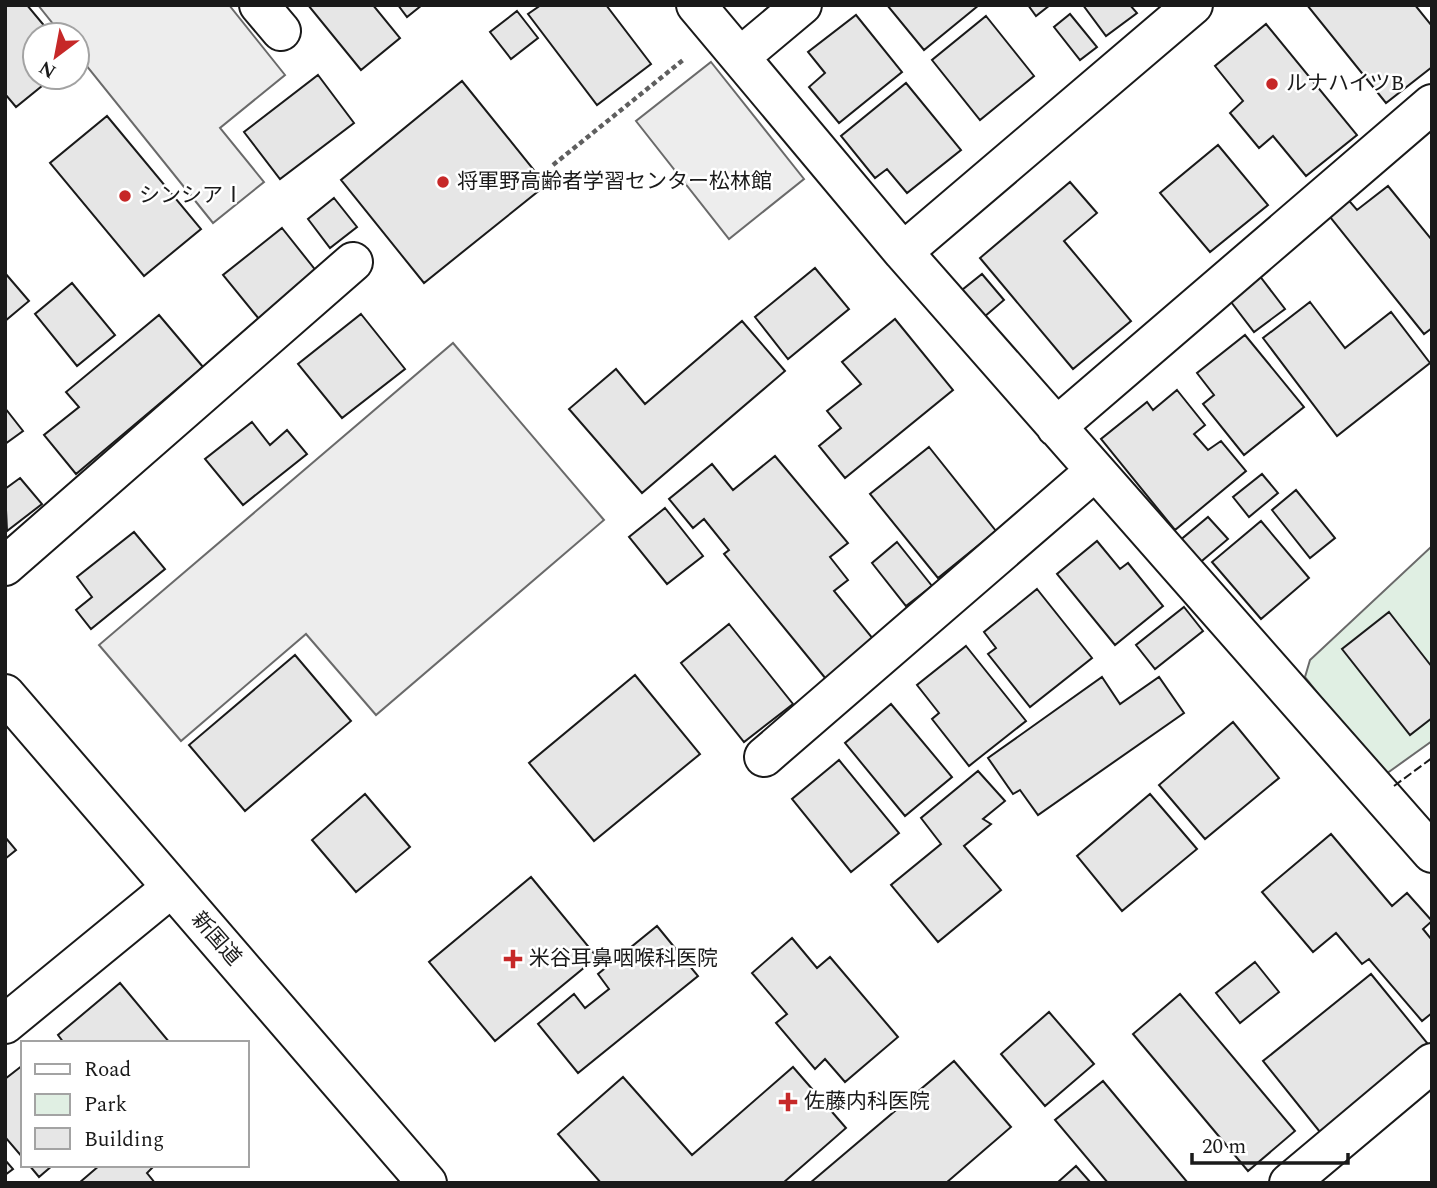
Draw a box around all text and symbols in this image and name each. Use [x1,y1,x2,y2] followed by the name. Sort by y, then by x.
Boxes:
[21,21,91,91] north arrow
[34,53,62,86] text: N
[1286,68,1404,100] place label: ルナハイツB
[1264,76,1280,92] marker: ルナハイツB
[457,166,772,198] place label: 将軍野高齢者学習センター松林館
[435,174,451,190] marker: 将軍野高齢者学習センター松林館
[139,180,244,212] place label: シンシアⅠ
[117,188,133,204] marker: シンシアⅠ
[183,905,249,973] street label: 新国道
[529,943,718,975] place label: 米谷耳鼻咽喉科医院
[503,949,523,969] marker: 米谷耳鼻咽喉科医院
[21,1041,248,1167] legend
[84,1054,131,1086] text: Road
[804,1086,930,1118] place label: 佐藤内科医院
[84,1089,128,1121] text: Park
[778,1092,798,1112] marker: 佐藤内科医院
[1192,1122,1348,1166] scale bar
[84,1124,164,1156] text: Building
[1202,1131,1246,1163] text: 20 m

